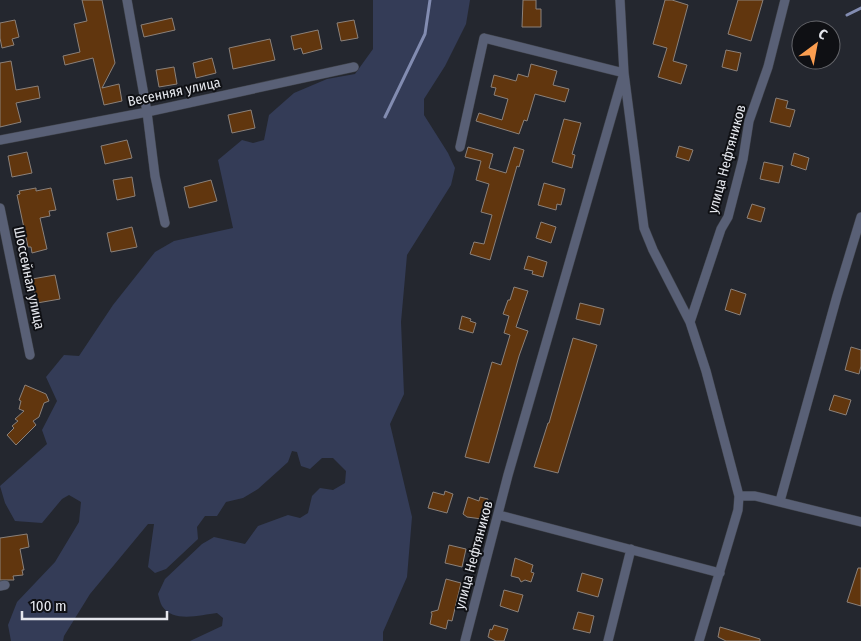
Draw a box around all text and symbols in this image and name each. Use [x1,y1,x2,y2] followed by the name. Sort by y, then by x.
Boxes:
[791,20,841,70] north arrow
[815,25,831,44] text: С
[126,74,222,110] street label: Весенняя улица
[704,103,750,215] street label: улица Нефтяников
[10,225,48,331] street label: Шоссейная улица
[451,499,497,611] street label: улица Нефтяников
[22,588,168,620] scale bar
[30,597,67,615] text: 100 m

